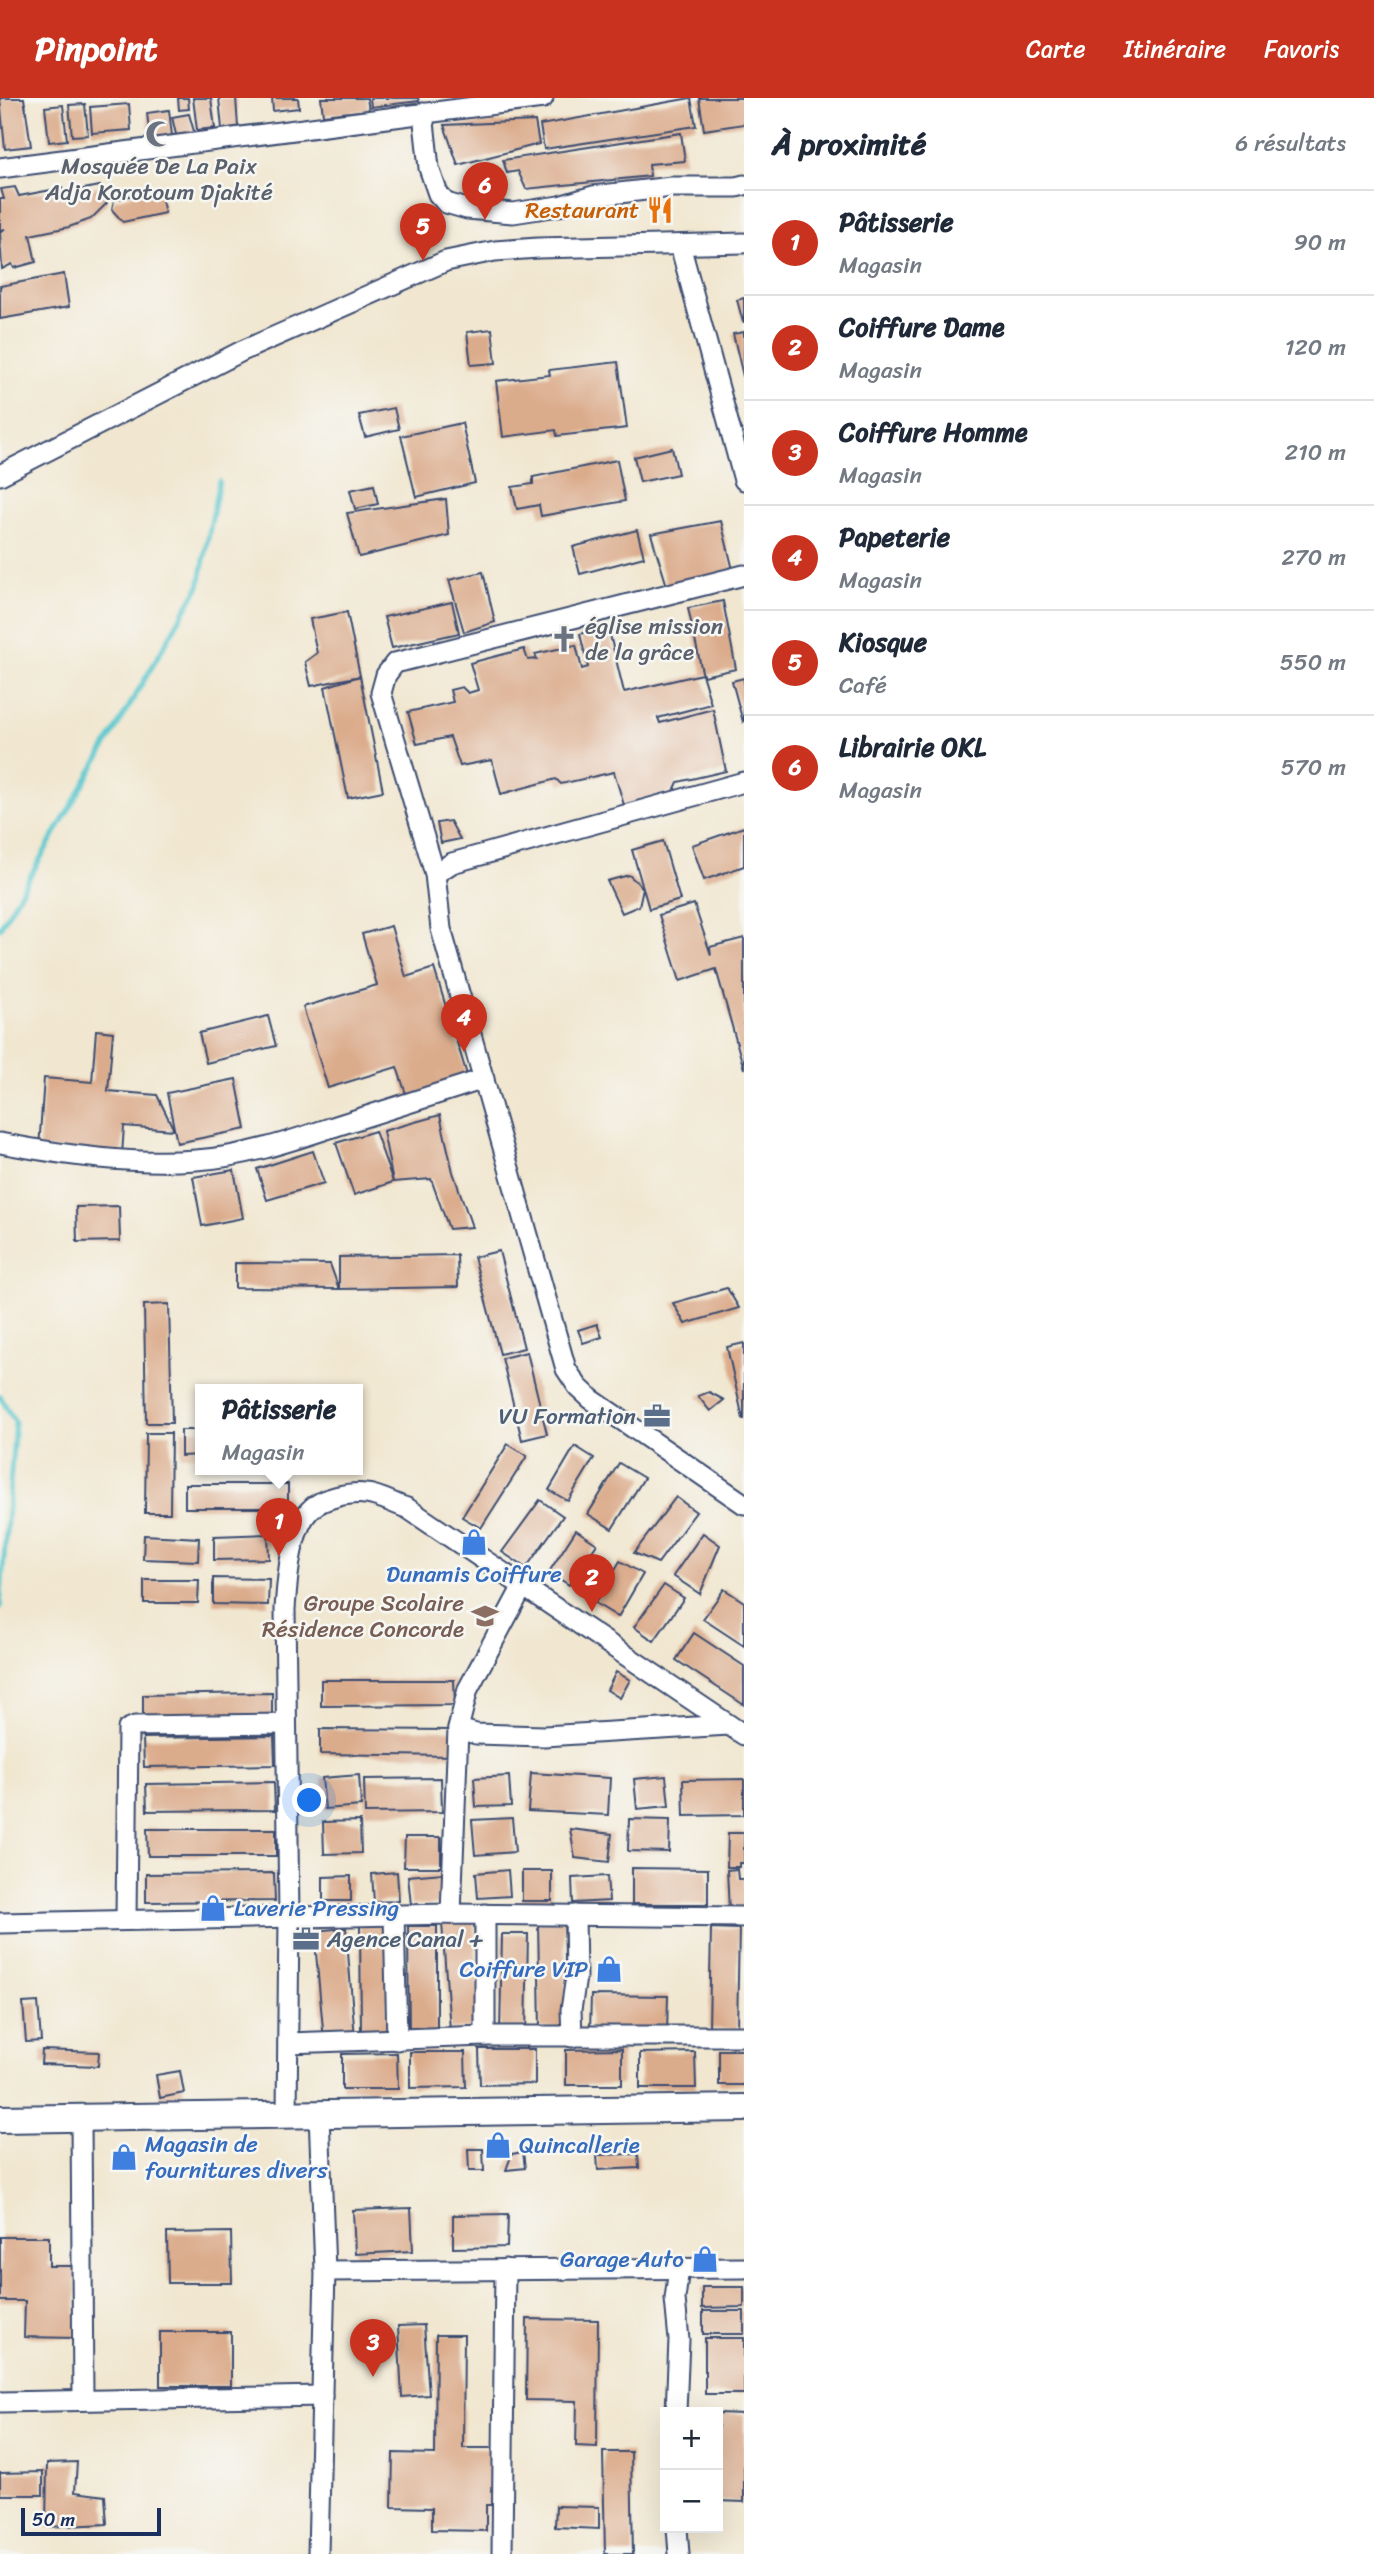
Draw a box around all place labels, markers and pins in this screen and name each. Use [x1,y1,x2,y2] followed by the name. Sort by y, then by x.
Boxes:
[144,119,174,149] mosque icon: Mosquée De La Paix Adja Korotoum Djakité
[44,146,273,213] place label: Mosquée De La Paix Adja Korotoum Djakité
[462,162,508,220] pin: 6
[525,190,639,231] place label: Restaurant
[645,195,675,225] restaurant icon: Restaurant
[400,203,446,261] pin: 5
[585,606,723,673] place label: église mission de la grâce
[549,624,579,654] church icon: église mission de la grâce
[441,994,487,1052] pin: 4
[499,1396,636,1437] place label: VU Formation
[642,1401,672,1431] office icon: VU Formation
[256,1498,302,1556] pin: 1
[459,1527,489,1557] shop icon: Dunamis Coiffure
[386,1554,562,1595] place label: Dunamis Coiffure
[569,1554,615,1612] pin: 2
[262,1583,464,1650] place label: Groupe Scolaire Résidence Concorde
[470,1601,500,1631] school or university icon: Groupe Scolaire Résidence Concorde
[234,1888,399,1929] place label: Laverie Pressing
[198,1893,228,1923] shop icon: Laverie Pressing
[326,1919,484,1960] place label: Agence Canal +
[291,1924,321,1954] office icon: Agence Canal +
[459,1949,588,1990] place label: Coiffure VIP
[594,1954,624,1984] shop icon: Coiffure VIP
[145,2124,328,2191] place label: Magasin de fournitures divers
[519,2125,640,2166] place label: Quincallerie
[483,2130,513,2160] shop icon: Quincallerie
[109,2142,139,2172] shop icon: Magasin de fournitures divers
[560,2239,684,2280] place label: Garage Auto
[690,2244,720,2274] shop icon: Garage Auto
[350,2319,396,2377] pin: 3

